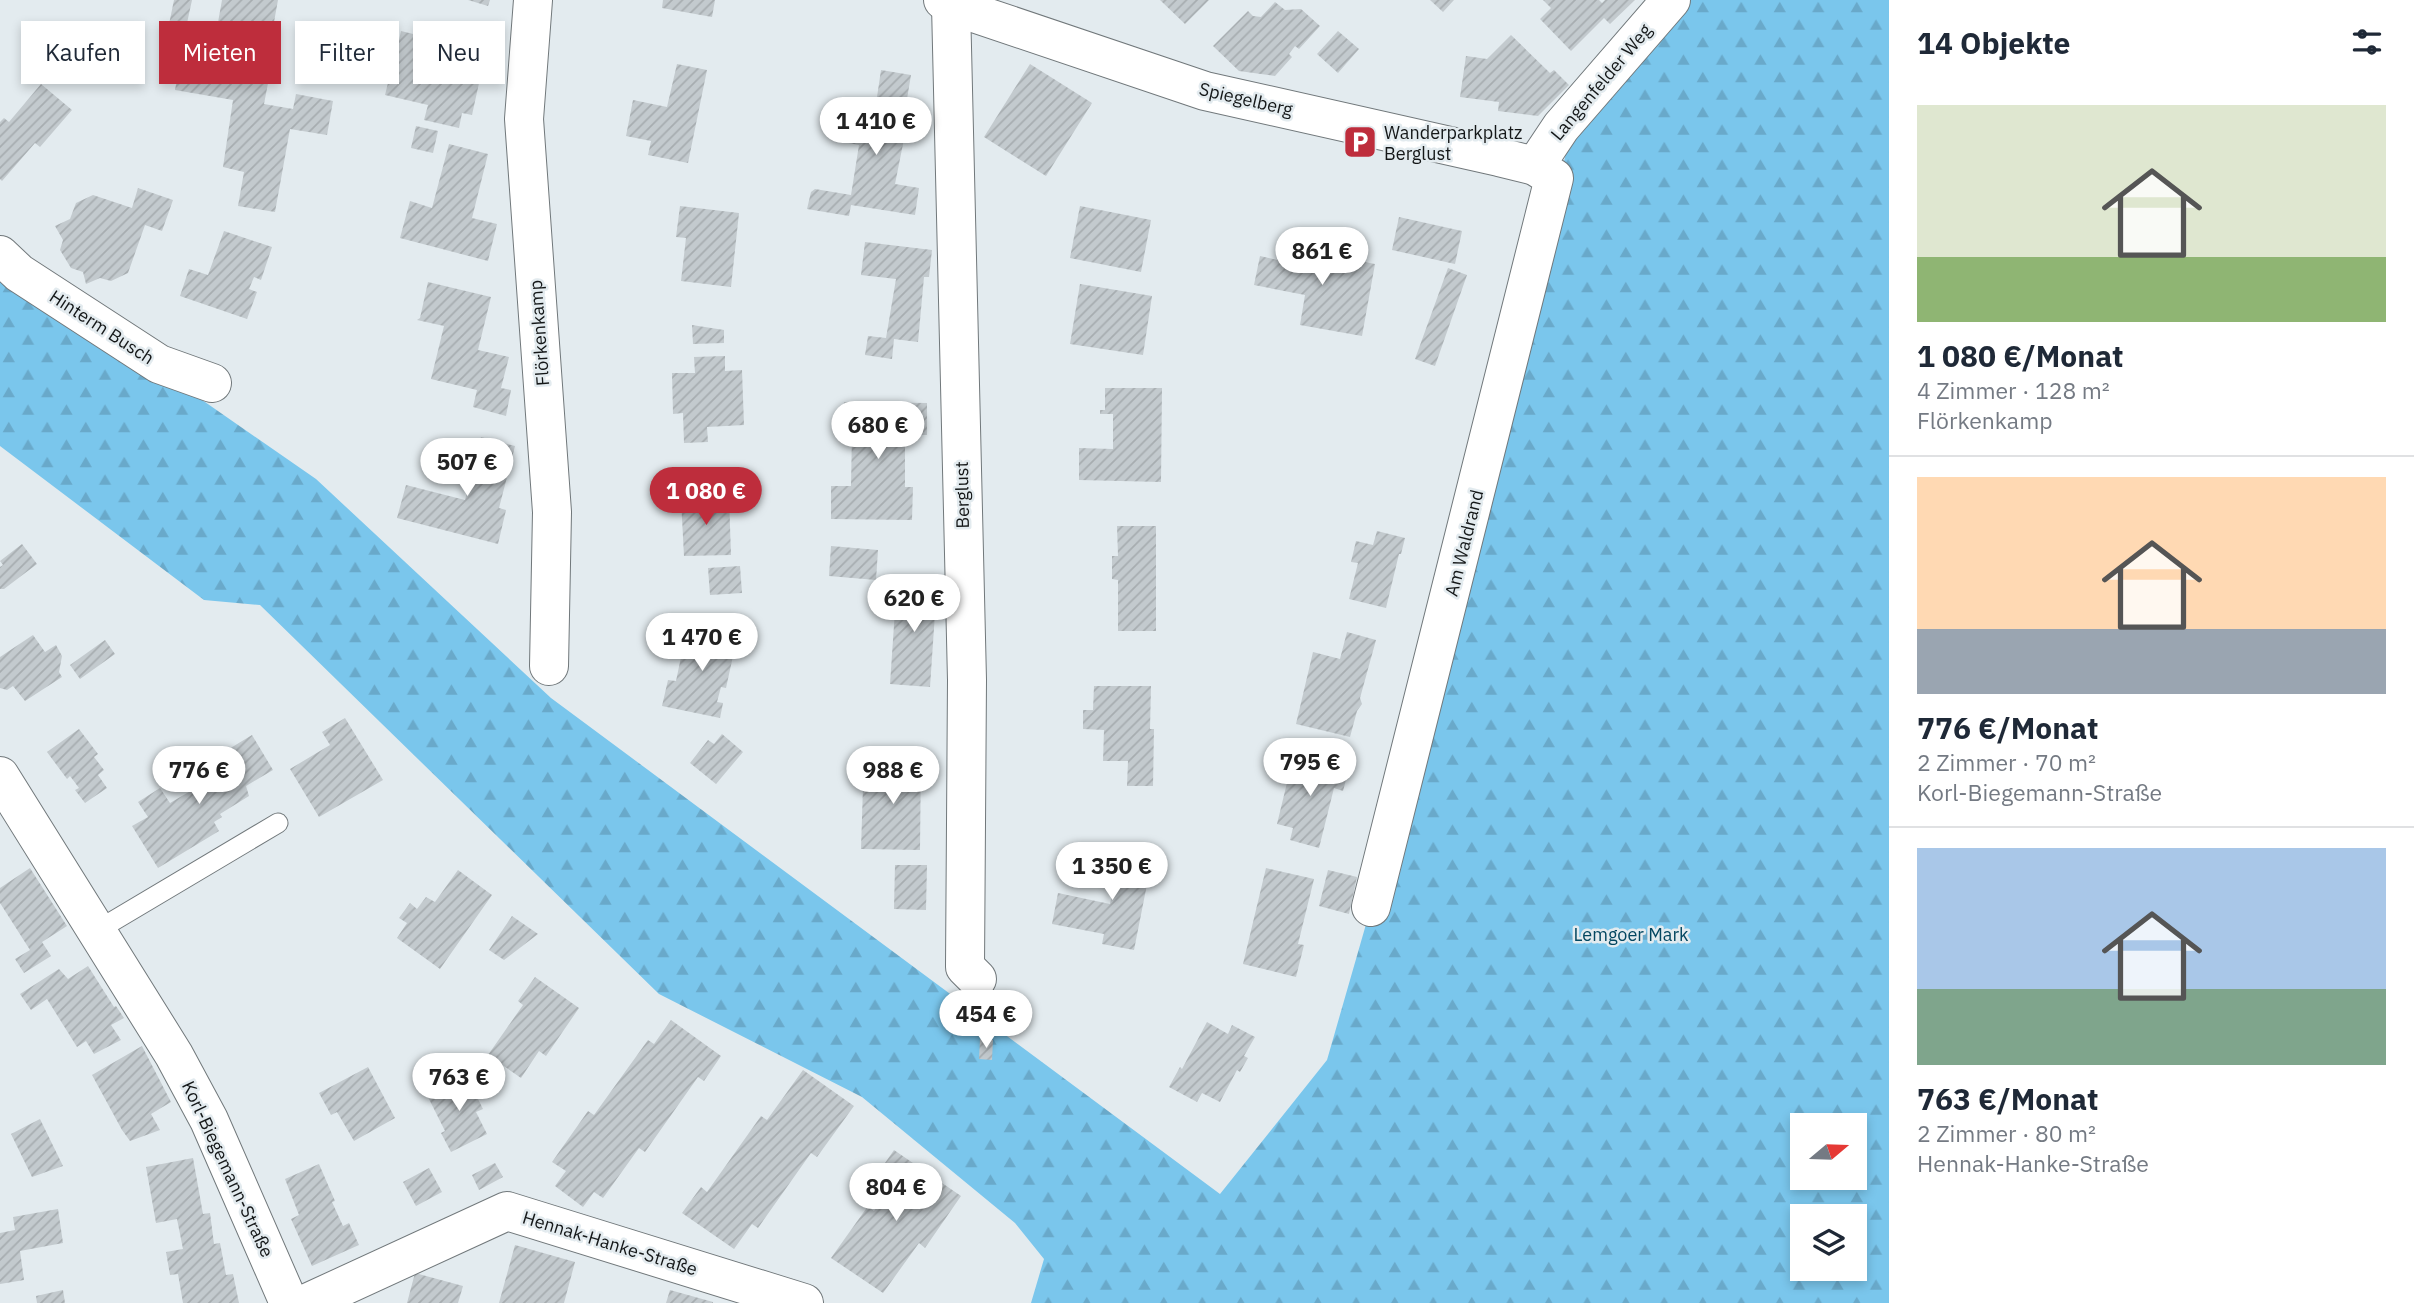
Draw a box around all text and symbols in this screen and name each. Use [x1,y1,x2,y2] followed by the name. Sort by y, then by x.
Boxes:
[1546,19,1657,145] street label: Langenfelder Weg
[21,21,145,84] chip: Kaufen
[159,21,281,84] chip: Mieten
[295,21,399,84] chip: Filter
[413,21,505,84] chip: Neu
[1917,23,2070,62] text: 14 Objekte
[2348,23,2386,61] icon: filters
[1197,77,1296,121] street label: Spiegelberg
[811,97,941,157] pin: 1 410 €
[836,105,916,135] text: 1 410 €
[1384,121,1522,165] place label: Wanderparkplatz Berglust
[1341,123,1379,161] parking icon: Wanderparkplatz Berglust
[2089,150,2215,276] icon: home
[1273,228,1371,287] pin: 861 €
[1291,235,1353,265] text: 861 €
[524,279,554,387] street label: Flörkenkamp
[45,285,159,369] street label: Hinterm Busch
[1917,336,2124,375] text: 1 080 €/Monat
[1917,375,2110,405] text: 4 Zimmer · 128 m²
[829,402,927,461] pin: 680 €
[1917,405,2053,435] text: Flörkenkamp
[847,409,909,439] text: 680 €
[418,438,516,498] pin: 507 €
[436,446,498,476] text: 507 €
[950,461,974,529] street label: Berglust
[641,468,771,527] pin: 1 080 €
[666,475,746,505] text: 1 080 €
[1440,487,1488,599] street label: Am Waldrand
[2089,522,2215,648] icon: home
[865,574,963,634] pin: 620 €
[883,582,945,612] text: 620 €
[637,614,767,673] pin: 1 470 €
[662,621,742,651] text: 1 470 €
[1917,708,2098,747] text: 776 €/Monat
[1261,738,1359,798] pin: 795 €
[150,746,248,806] pin: 776 €
[844,746,942,806] pin: 988 €
[1279,746,1341,776] text: 795 €
[1917,747,2096,777] text: 2 Zimmer · 70 m²
[168,754,230,784] text: 776 €
[862,754,924,784] text: 988 €
[1917,777,2162,807] text: Korl-Biegemann-Straße
[1047,842,1177,902] pin: 1 350 €
[1072,850,1152,880] text: 1 350 €
[2089,893,2215,1019] icon: home
[1574,923,1689,946] park label: Lemgoer Mark
[937,990,1035,1050] pin: 454 €
[955,998,1017,1028] text: 454 €
[410,1054,508,1113] pin: 763 €
[428,1061,490,1091] text: 763 €
[177,1077,279,1261] street label: Korl-Biegemann-Straße
[1917,1079,2098,1118] text: 763 €/Monat
[1790,1113,1867,1190] north arrow
[1790,1113,1867,1281] map controls
[1917,1118,2096,1148] text: 2 Zimmer · 80 m²
[1917,1148,2149,1178] text: Hennak-Hanke-Straße
[847,1164,945,1223] pin: 804 €
[865,1171,927,1201] text: 804 €
[1790,1204,1867,1281] button: layers
[520,1205,700,1281] street label: Hennak-Hanke-Straße

